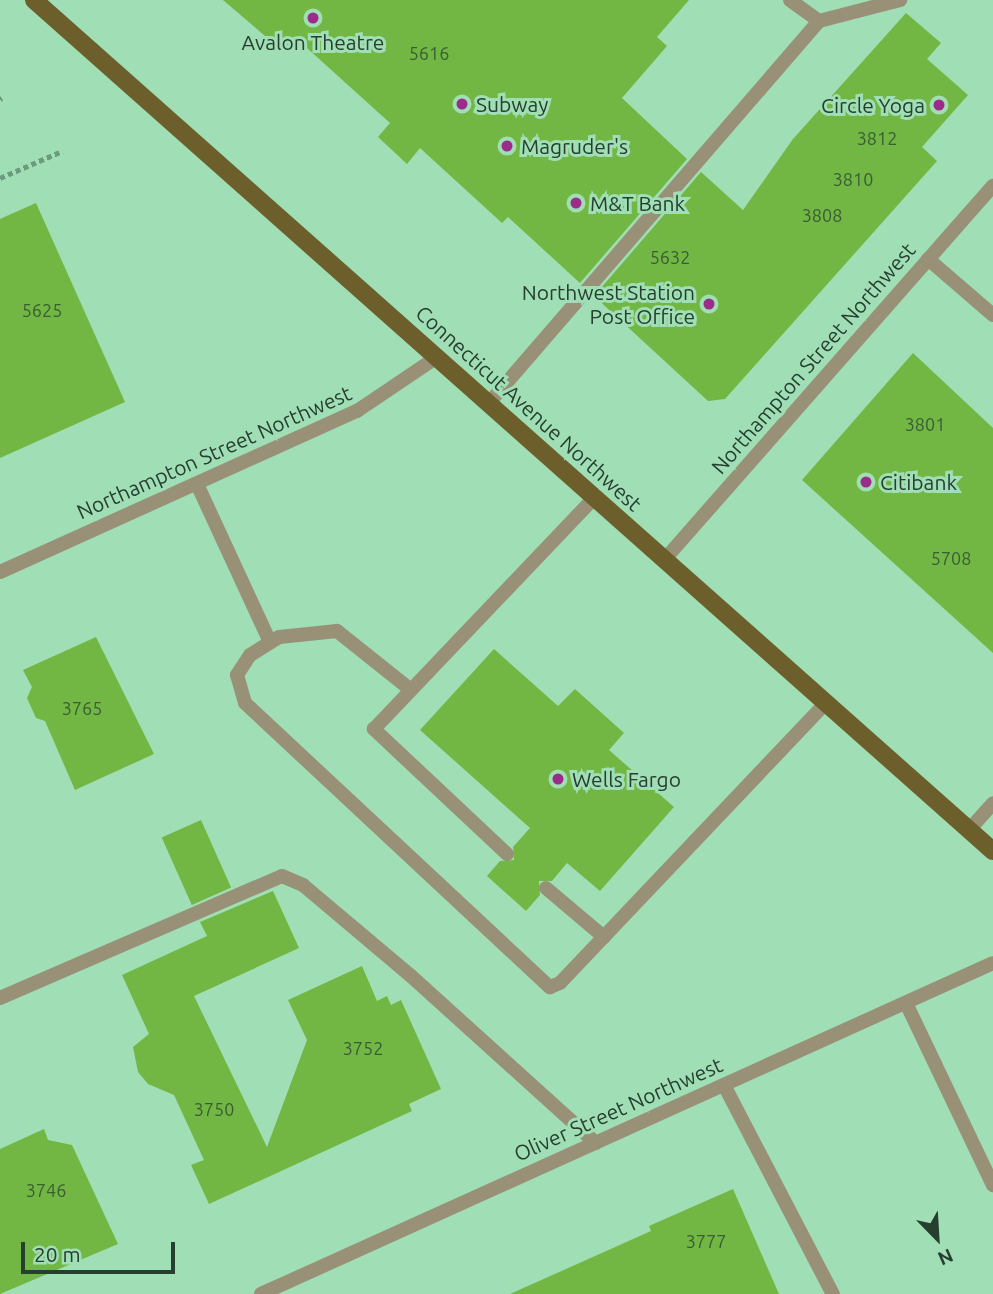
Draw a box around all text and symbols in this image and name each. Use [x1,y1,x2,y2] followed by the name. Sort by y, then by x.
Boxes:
[305,10,321,26] marker: Avalon Theatre
[242,29,384,55] place label: Avalon Theatre
[409,42,449,64] house number: 5616
[476,91,548,117] place label: Subway
[821,92,925,118] place label: Circle Yoga
[454,96,470,112] marker: Subway
[931,97,947,113] marker: Circle Yoga
[857,127,897,149] house number: 3812
[521,133,628,159] place label: Magruder's
[499,138,515,154] marker: Magruder's
[833,168,873,190] house number: 3810
[590,190,685,216] place label: M&T Bank
[568,195,584,211] marker: M&T Bank
[802,204,842,226] house number: 3808
[706,237,920,479] street label: Northampton Street Northwest
[650,246,690,268] house number: 5632
[522,279,695,329] place label: Northwest Station Post Office
[701,296,717,312] marker: Northwest Station Post Office
[22,299,62,321] house number: 5625
[411,300,647,516] street label: Connecticut Avenue Northwest
[73,380,355,524] street label: Northampton Street Northwest
[905,413,945,435] house number: 3801
[880,469,957,495] place label: Citibank
[858,474,874,490] marker: Citibank
[931,547,971,569] house number: 5708
[62,697,102,719] house number: 3765
[572,766,681,792] place label: Wells Fargo
[550,771,566,787] marker: Wells Fargo
[343,1037,383,1059] house number: 3752
[510,1052,726,1166] street label: Oliver Street Northwest
[194,1098,234,1120] house number: 3750
[26,1179,66,1201] house number: 3746
[902,1203,972,1273] north arrow
[24,1228,178,1272] scale bar
[686,1230,726,1252] house number: 3777
[34,1242,81,1266] text: 20 m
[935,1244,956,1270] text: N

